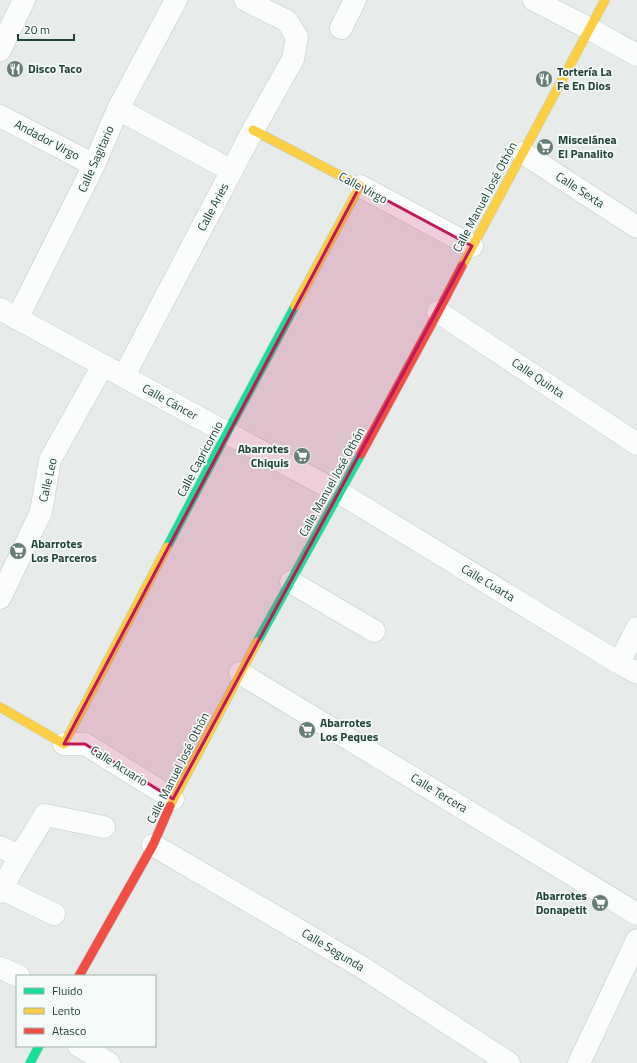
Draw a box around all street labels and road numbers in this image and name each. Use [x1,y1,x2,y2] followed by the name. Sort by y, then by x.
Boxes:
[11,114,83,165] street label: Andador Virgo
[72,122,119,195] street label: Calle Sagitario
[447,138,522,255] street label: Calle Manuel José Othón
[335,167,391,208] street label: Calle Virgo
[552,167,608,213] street label: Calle Sexta
[192,179,233,234] street label: Calle Aries
[508,353,569,402] street label: Calle Quinta
[139,378,202,425] street label: Calle Cáncer
[172,417,228,500] street label: Calle Capricornio
[294,424,370,540] street label: Calle Manuel José Othón
[33,456,62,504] street label: Calle Leo
[458,559,519,606] street label: Calle Cuarta
[141,709,214,827] street label: Calle Manuel José Othón
[87,740,152,791] street label: Calle Acuario
[407,768,471,817] street label: Calle Tercera
[298,923,368,976] street label: Calle Segunda

